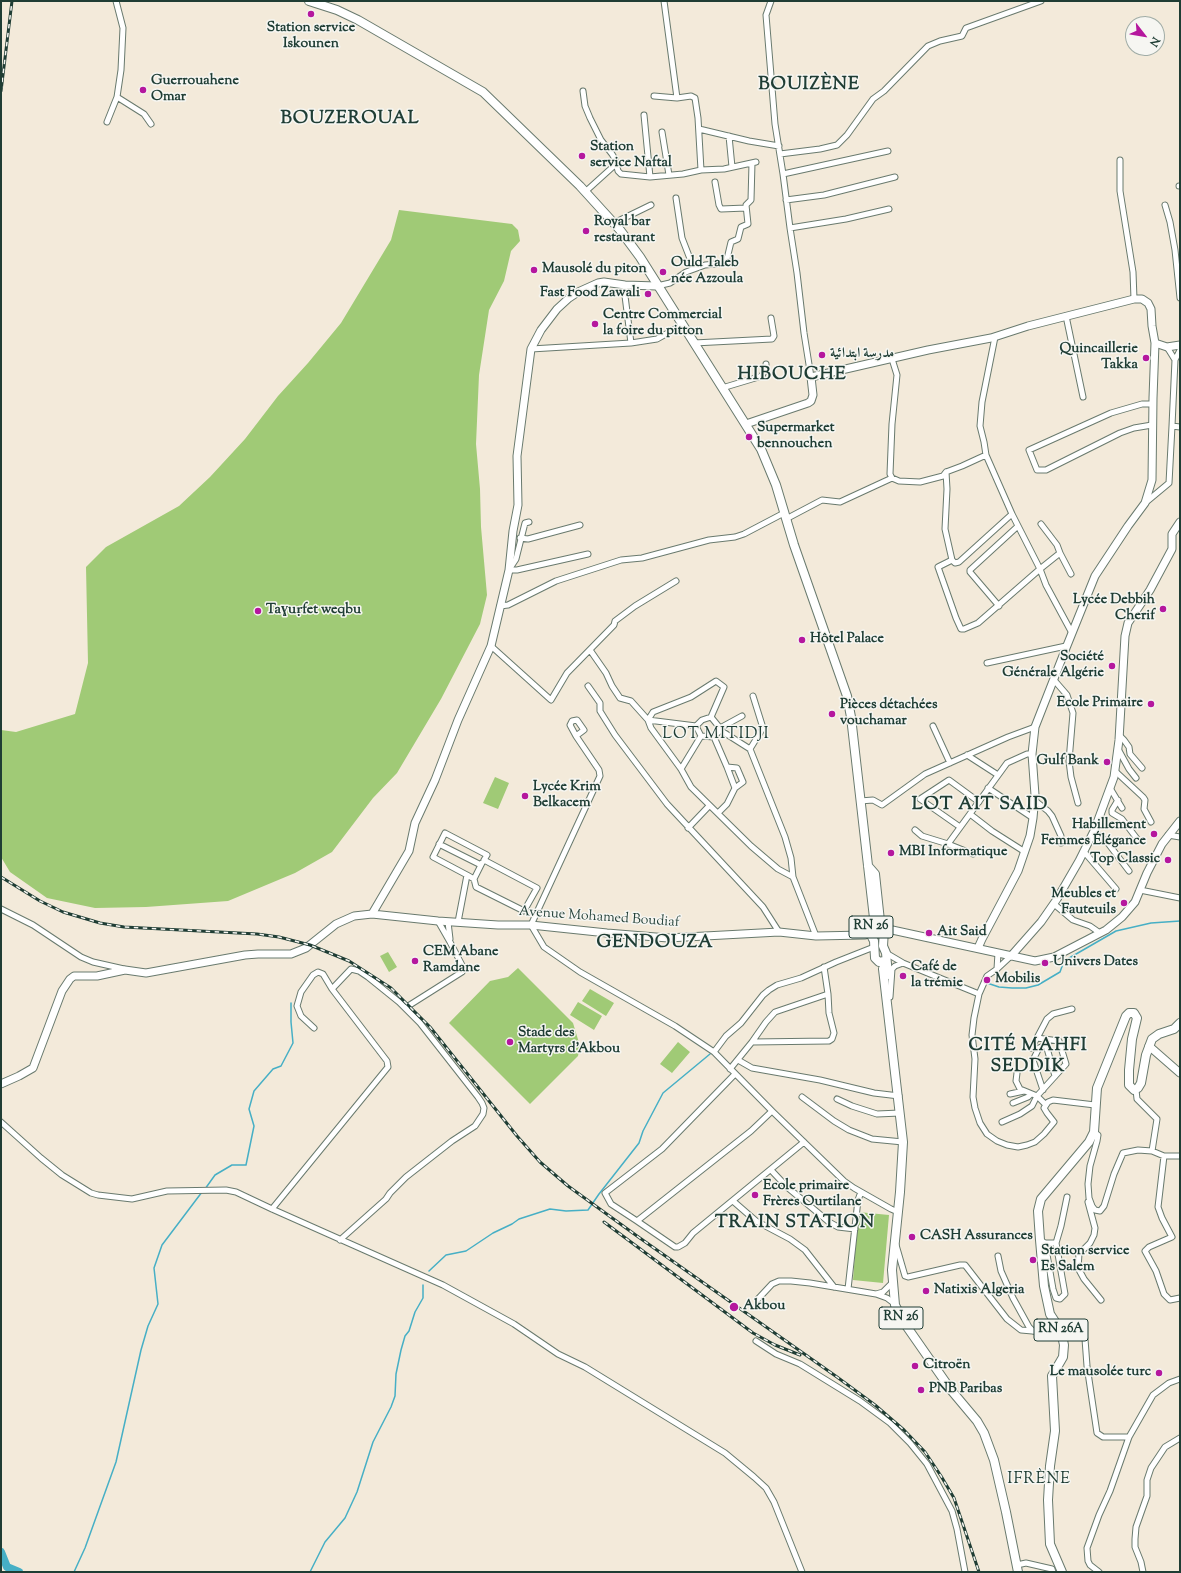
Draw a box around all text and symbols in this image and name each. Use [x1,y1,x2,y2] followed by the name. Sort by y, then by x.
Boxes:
[306,9,316,19] marker: Station service Iskounen
[1125,16,1165,56] north arrow
[267,21,355,54] place label: Station service Iskounen
[1145,34,1164,50] text: N
[151,74,239,106] place label: Guerrouahene Omar
[758,75,860,97] district label: BOUIZÈNE
[138,85,148,95] marker: Guerrouahene Omar
[280,109,420,131] district label: BOUZEROUAL
[590,140,672,172] place label: Station service Naftal
[577,151,587,161] marker: Station service Naftal
[594,215,655,248] place label: Royal bar restaurant
[581,226,591,236] marker: Royal bar restaurant
[671,256,743,288] place label: Ould Taleb née Azzoula
[542,262,647,278] place label: Mausolé du piton
[529,265,539,275] marker: Mausolé du piton
[658,267,668,277] marker: Ould Taleb née Azzoula
[540,286,640,302] place label: Fast Food Zawali
[643,289,653,299] marker: Fast Food Zawali
[603,308,722,340] place label: Centre Commercial la foire du pitton
[590,319,600,329] marker: Centre Commercial la foire du pitton
[1059,342,1138,374] place label: Quincaillerie Takka
[830,347,894,363] place label: مدرسة ابتدائية
[817,350,827,360] marker: مدرسة ابتدائية
[1141,353,1151,363] marker: Quincaillerie Takka
[737,365,847,387] district label: HIBOUCHE
[757,421,835,454] place label: Supermarket bennouchen
[744,432,754,442] marker: Supermarket bennouchen
[1073,593,1155,626] place label: Lycée Debbih Cherif
[266,603,361,619] place label: Taɣuṛfet weqbu
[1158,604,1168,614] marker: Lycée Debbih Cherif
[253,606,263,616] marker: Taɣuṛfet weqbu
[810,632,884,648] place label: Hôtel Palace
[797,635,807,645] marker: Hôtel Palace
[1002,650,1104,682] place label: Société Générale Algérie
[1107,661,1117,671] marker: Société Générale Algérie
[1057,696,1143,712] place label: Ecole Primaire
[840,698,938,730] place label: Pièces détachées vouchamar
[1146,699,1156,709] marker: Ecole Primaire
[827,709,837,719] marker: Pièces détachées vouchamar
[662,725,770,745] district label: LOT MITIDJI
[1037,754,1099,770] place label: Gulf Bank
[1102,757,1112,767] marker: Gulf Bank
[533,780,601,812] place label: Lycée Krim Belkacem
[520,791,530,801] marker: Lycée Krim Belkacem
[912,795,1048,817] district label: LOT AIT SAID
[1041,818,1146,850] place label: Habillement Femmes Élégance
[1149,829,1159,839] marker: Habillement Femmes Élégance
[899,845,1007,861] place label: MBI Informatique
[886,848,896,858] marker: MBI Informatique
[1090,852,1160,868] place label: Top Classic
[1163,855,1173,865] marker: Top Classic
[1051,887,1116,920] place label: Meubles et Fauteuils
[1119,898,1129,908] marker: Meubles et Fauteuils
[518,904,680,932] street label: Avenue Mohamed Boudiaf
[849,916,893,938] road number: RN 26
[937,925,987,941] place label: Ait Said
[924,928,934,938] marker: Ait Said
[597,933,713,955] district label: GENDOUZA
[423,945,499,978] place label: CEM Abane Ramdane
[1053,955,1138,971] place label: Univers Dates
[410,956,420,966] marker: CEM Abane Ramdane
[1040,958,1050,968] marker: Univers Dates
[911,960,963,992] place label: Café de la trémie
[898,971,908,981] marker: Café de la trémie
[995,972,1040,988] place label: Mobilis
[982,975,992,985] marker: Mobilis
[518,1026,620,1058] place label: Stade des Martyrs d’Akbou
[968,1036,1088,1078] district label: CITÉ MAHFI SEDDIK
[505,1037,515,1047] marker: Stade des Martyrs d’Akbou
[763,1179,862,1212] place label: Ecole primaire Frères Ourtilane
[750,1190,760,1200] marker: Ecole primaire Frères Ourtilane
[715,1213,875,1235] district label: TRAIN STATION
[920,1229,1033,1245] place label: CASH Assurances
[907,1232,917,1242] marker: CASH Assurances
[1041,1244,1129,1276] place label: Station service Es Salem
[1028,1255,1038,1265] marker: Station service Es Salem
[934,1283,1024,1299] place label: Natixis Algeria
[921,1286,931,1296] marker: Natixis Algeria
[743,1299,785,1315] place label: Akbou
[728,1301,740,1313] marker: Akbou
[879,1307,923,1329] road number: RN 26
[1034,1319,1088,1341] road number: RN 26A
[923,1358,970,1374] place label: Citroën
[910,1361,920,1371] marker: Citroën
[1050,1365,1151,1381] place label: Le mausolée turc
[1154,1368,1164,1378] marker: Le mausolée turc
[929,1382,1002,1398] place label: PNB Paribas
[916,1385,926,1395] marker: PNB Paribas
[1007,1470,1071,1490] district label: IFRÈNE

